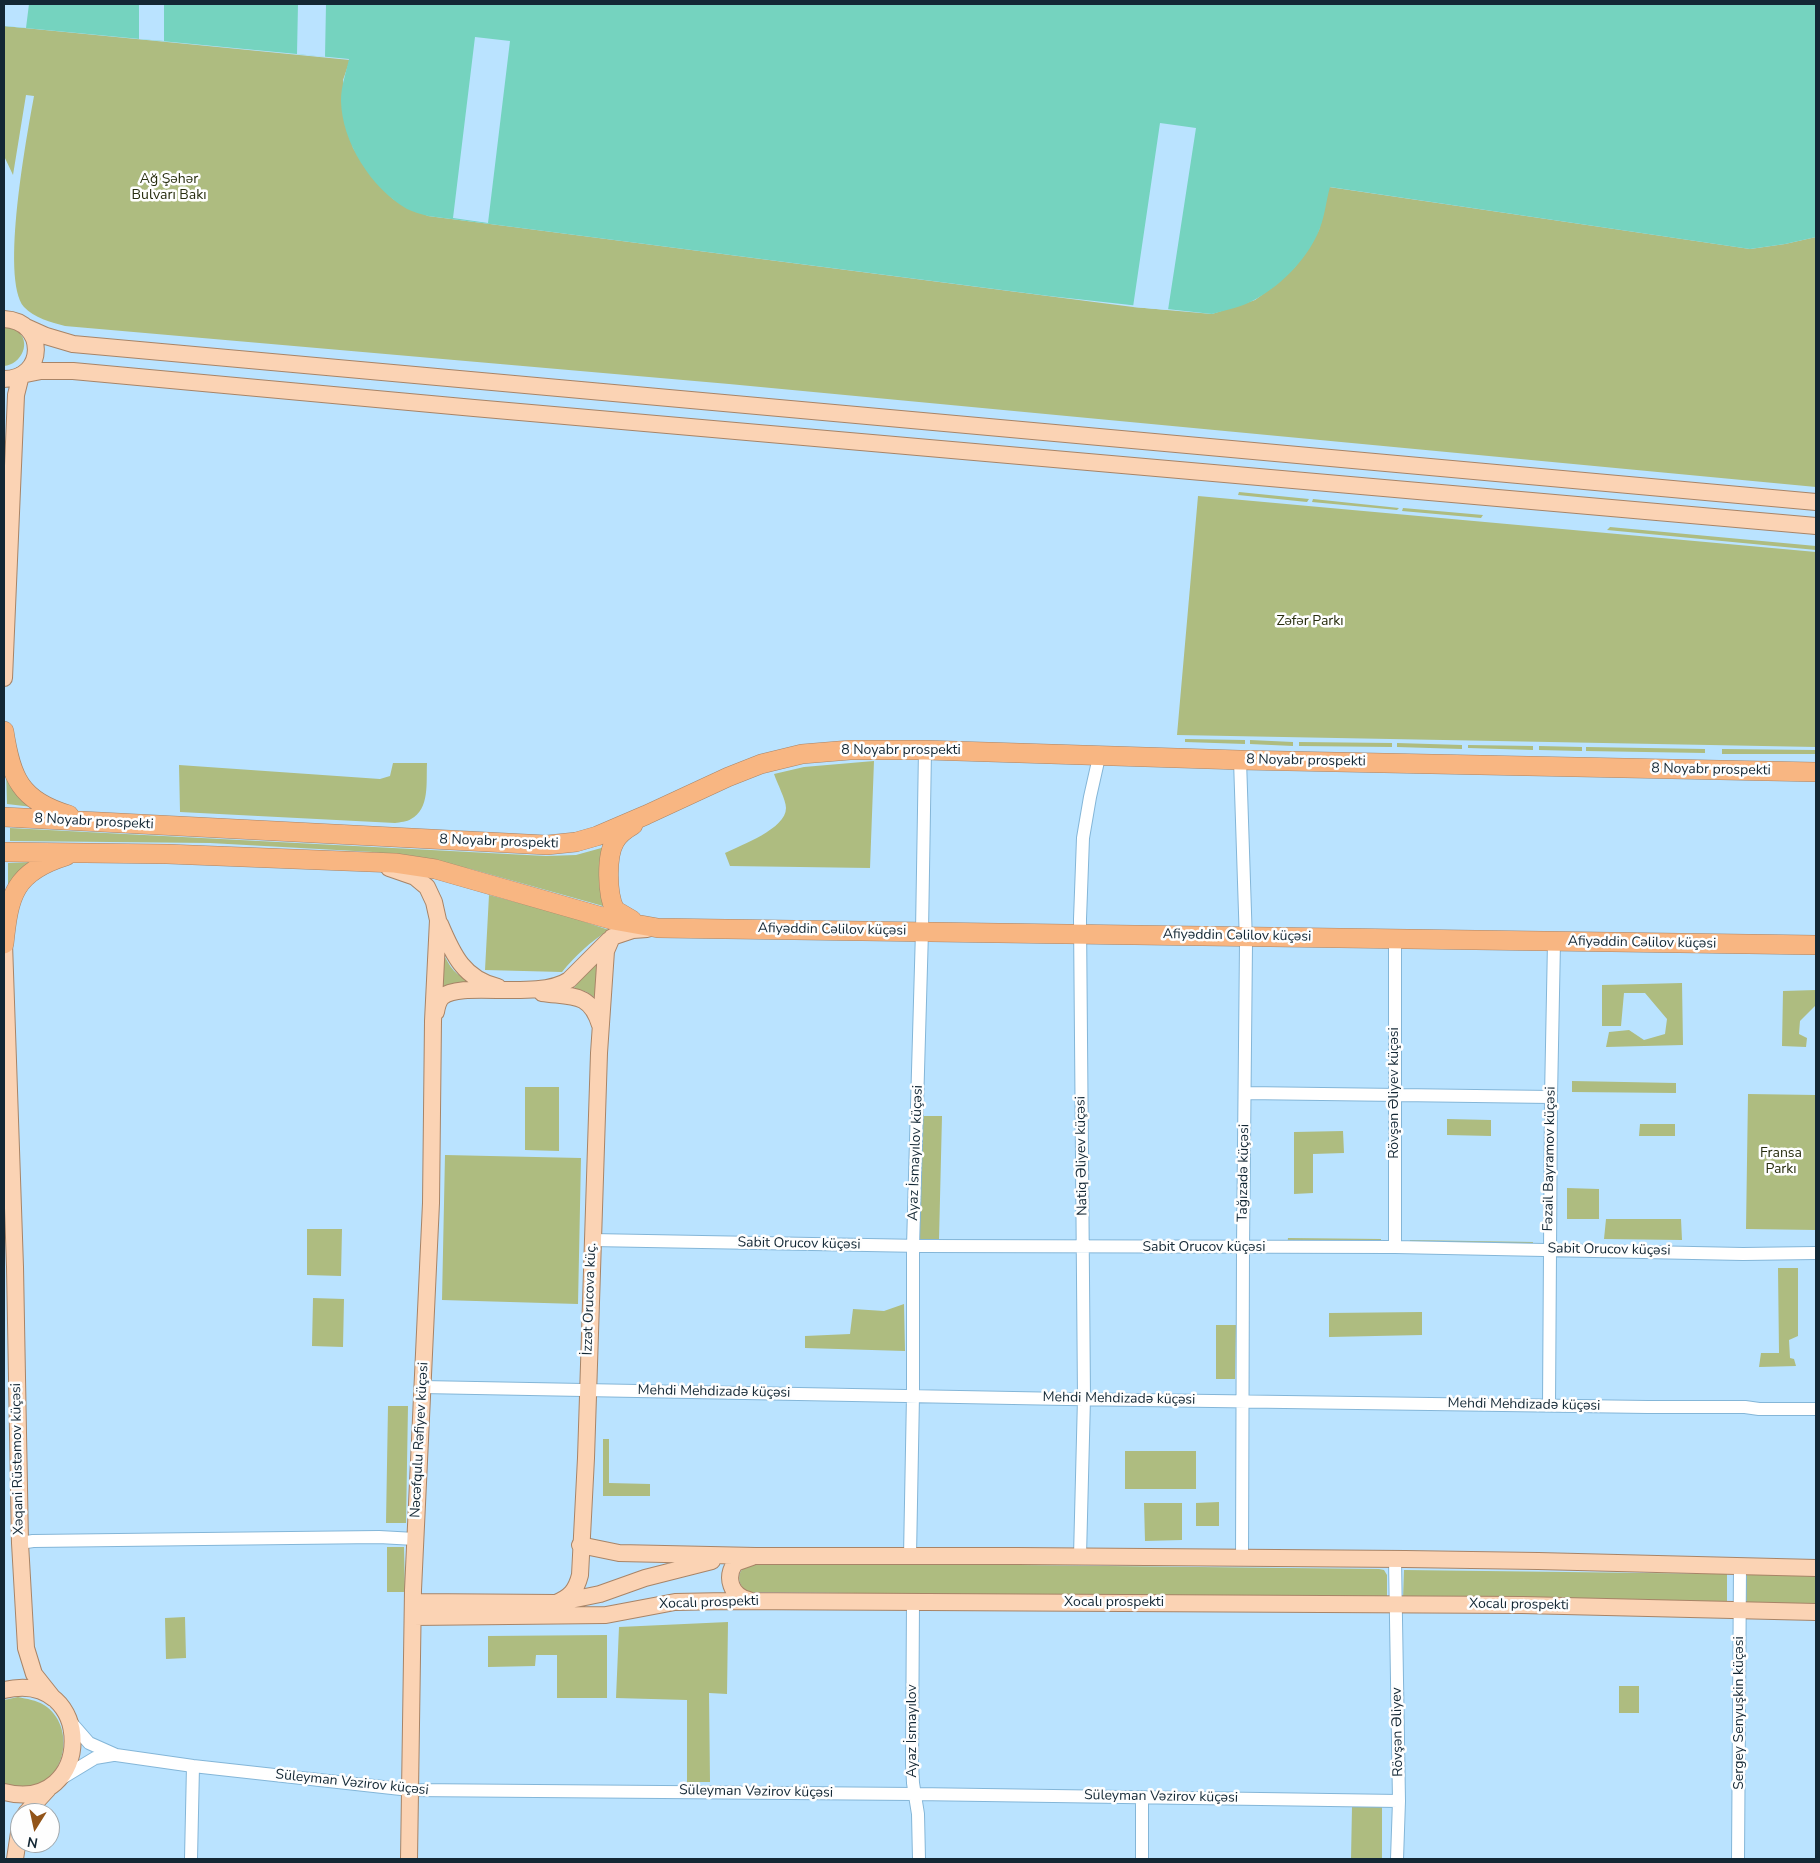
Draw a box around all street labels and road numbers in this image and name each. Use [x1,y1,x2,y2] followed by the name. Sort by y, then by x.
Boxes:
[841,743,961,759] street label: 8 Noyabr prospekti
[1246,752,1366,770] street label: 8 Noyabr prospekti
[1651,761,1771,779] street label: 8 Noyabr prospekti
[34,810,154,834] street label: 8 Noyabr prospekti
[439,832,559,852] street label: 8 Noyabr prospekti
[758,920,906,940] street label: Afiyəddin Cəlilov küçəsi
[1163,926,1311,946] street label: Afiyəddin Cəlilov küçəsi
[1568,933,1716,953] street label: Afiyəddin Cəlilov küçəsi
[1387,1027,1403,1159] street label: Rövşən Əliyev küçəsi
[905,1085,927,1221] street label: Ayaz İsmayılov küçəsi
[1540,1086,1560,1232] street label: Fəzail Bayramov küçəsi
[1073,1096,1091,1216] street label: Natiq Əliyev küçəsi
[1235,1124,1253,1222] street label: Tağızadə küçəsi
[737,1235,861,1253] street label: Sabit Orucov küçəsi
[1143,1240,1265,1256] street label: Sabit Orucov küçəsi
[1547,1241,1671,1259] street label: Sabit Orucov küçəsi
[580,1242,600,1356] street label: İzzət Orucova küç.
[408,1362,432,1518] street label: Nəcəfqulu Rəfiyev küçəsi
[637,1382,791,1402] street label: Mehdi Mehdizadə küçəsi
[8,1383,28,1535] street label: Xəqani Rüstəmov küçəsi
[1042,1389,1196,1409] street label: Mehdi Mehdizadə küçəsi
[1447,1395,1601,1415] street label: Mehdi Mehdizadə küçəsi
[659,1593,759,1613] street label: Xocalı prospekti
[1064,1595,1164,1611] street label: Xocalı prospekti
[1469,1596,1569,1614] street label: Xocalı prospekti
[1732,1636,1748,1790] street label: Sergey Senyuşkin küçəsi
[905,1684,921,1778] street label: Ayaz İsmayılov
[1389,1687,1407,1777] street label: Rövşən Əliyev
[275,1767,429,1799] street label: Süleyman Vəzirov küçəsi
[679,1782,833,1802] street label: Süleyman Vəzirov küçəsi
[1084,1787,1238,1807] street label: Süleyman Vəzirov küçəsi

